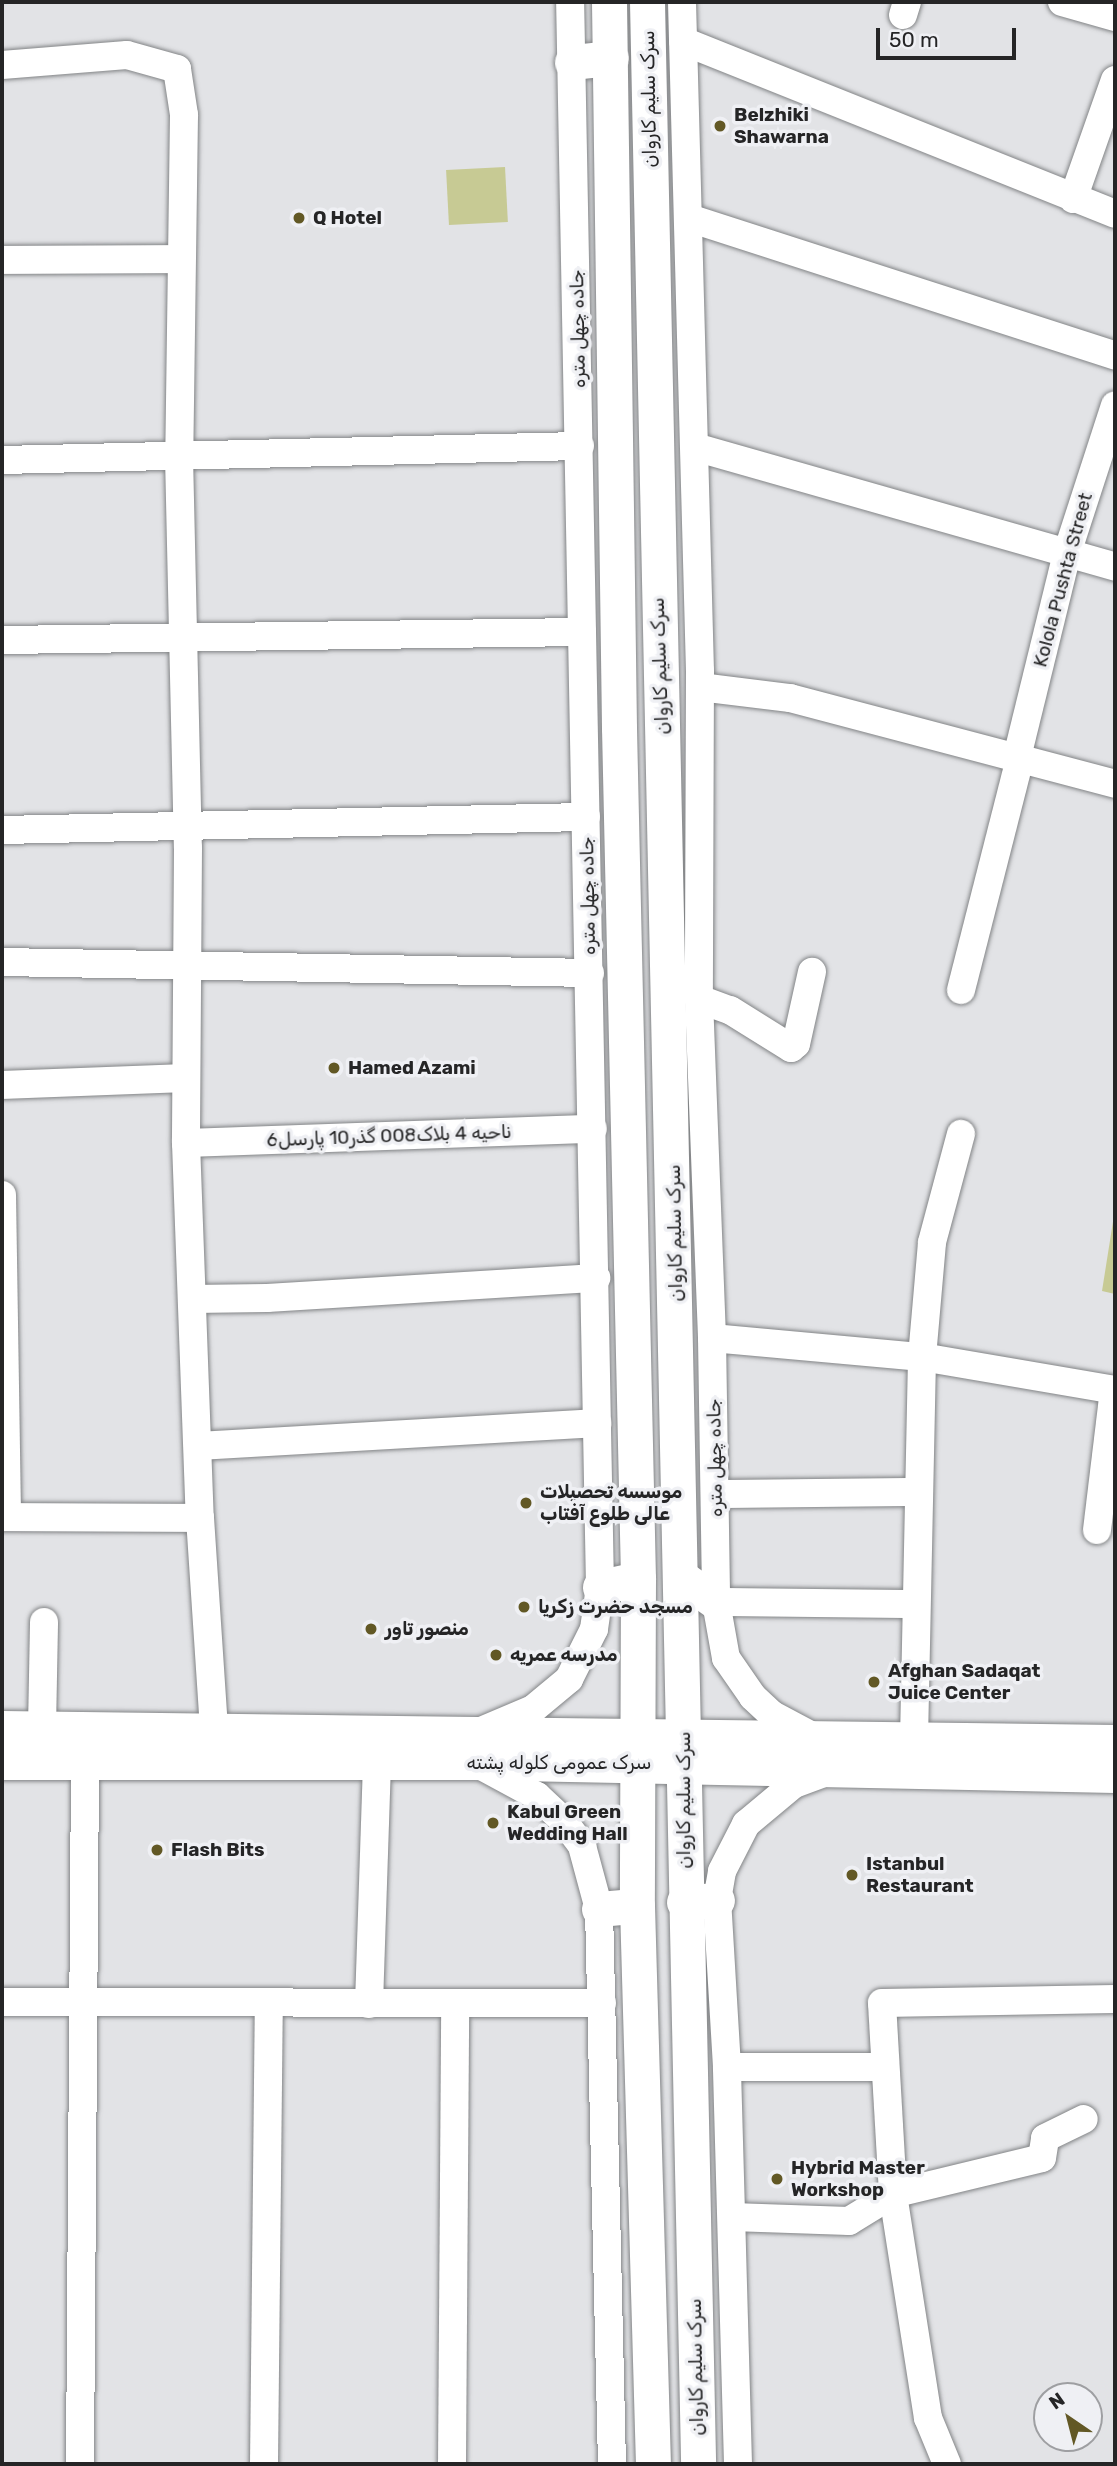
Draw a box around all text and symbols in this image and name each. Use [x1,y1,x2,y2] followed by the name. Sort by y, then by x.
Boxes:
[879,14,1019,58] scale bar
[889,27,939,52] text: 50 m
[636,30,662,168] street label: سرک سلیم کاروان
[734,104,829,148] place label: Belzhiki Shawarna
[712,118,728,134] marker: Belzhiki Shawarna
[313,207,382,229] place label: Q Hotel
[291,210,307,226] marker: Q Hotel
[566,270,590,388] street label: جاده چهل متره
[1029,490,1097,670] street label: Kolola Pushta Street
[646,597,674,735] street label: سرک سلیم کاروان
[576,837,600,955] street label: جاده چهل متره
[348,1057,476,1079] place label: Hamed Azami
[326,1060,342,1076] marker: Hamed Azami
[266,1120,512,1152] street label: ناحیه 4 بلاک008 گذر10 پارسل6
[662,1164,688,1302] street label: سرک سلیم کاروان
[703,1399,727,1517] street label: جاده چهل متره
[540,1481,682,1525] place label: موسسه تحصیلات عالی طلوع آفتاب
[518,1495,534,1511] marker: موسسه تحصیلات عالی طلوع آفتاب
[538,1596,693,1618] place label: مسجد حضرت زکریا
[516,1599,532,1615] marker: مسجد حضرت زکریا
[385,1618,469,1640] place label: منصور تاور
[363,1621,379,1637] marker: منصور تاور
[510,1644,618,1666] place label: مدرسه عمریه
[488,1647,504,1663] marker: مدرسه عمریه
[888,1660,1040,1704] place label: Afghan Sadaqat Juice Center
[866,1674,882,1690] marker: Afghan Sadaqat Juice Center
[673,1731,695,1869] street label: سرک سلیم کاروان
[466,1752,652,1774] street label: سرک عمومی کلوله پشته
[507,1801,628,1845] place label: Kabul Green Wedding Hall
[485,1815,501,1831] marker: Kabul Green Wedding Hall
[171,1839,264,1861] place label: Flash Bits
[149,1842,165,1858] marker: Flash Bits
[866,1853,974,1897] place label: Istanbul Restaurant
[844,1867,860,1883] marker: Istanbul Restaurant
[791,2157,925,2201] place label: Hybrid Master Workshop
[769,2171,785,2187] marker: Hybrid Master Workshop
[683,2298,709,2436] street label: سرک سلیم کاروان
[1033,2382,1103,2452] north arrow
[1045,2388,1069,2414] text: N

